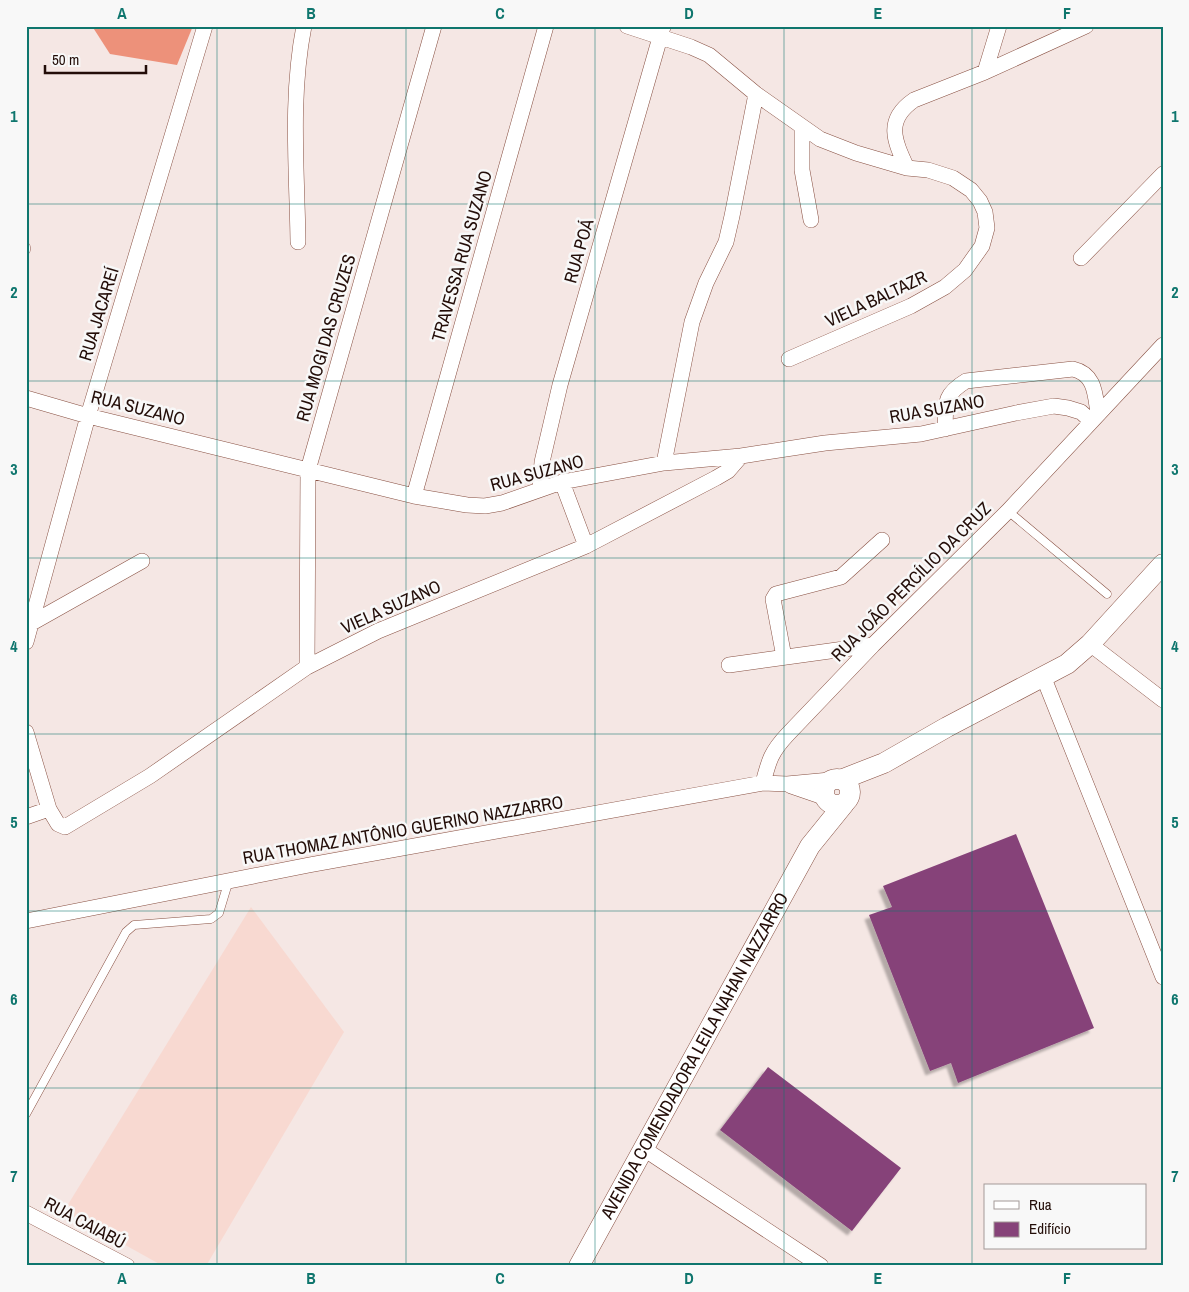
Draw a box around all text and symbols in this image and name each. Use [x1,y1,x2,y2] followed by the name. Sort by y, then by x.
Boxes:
[117,2,127,24] text: A
[306,2,316,24] text: B
[495,2,505,24] text: C
[684,2,694,24] text: D
[874,2,883,24] text: E
[1063,2,1071,24] text: F
[45,42,146,74] scale bar
[52,49,79,70] text: 50 m
[10,105,18,127] text: 1
[1171,105,1179,127] text: 1
[425,167,498,344] street label: TRAVESSA RUA SUZANO
[557,216,600,286] street label: RUA POÁ
[290,251,361,424] street label: RUA MOGI DAS CRUZES
[72,263,125,364] street label: RUA JACAREÍ
[821,264,931,333] street label: VIELA BALTAZR
[10,281,18,303] text: 2
[1171,281,1179,303] text: 2
[89,384,188,431] street label: RUA SUZANO
[887,388,986,429] street label: RUA SUZANO
[487,448,586,497] street label: RUA SUZANO
[10,458,18,480] text: 3
[1171,458,1179,480] text: 3
[825,496,996,667] street label: RUA JOÃO PERCÍLIO DA CRUZ
[337,573,445,640] street label: VIELA SUZANO
[10,635,18,657] text: 4
[1171,635,1179,657] text: 4
[241,789,565,870] street label: RUA THOMAZ ANTÔNIO GUERINO NAZZARRO
[10,811,18,833] text: 5
[1171,811,1179,833] text: 5
[594,888,794,1224] street label: AVENIDA COMENDADORA LEILA NAHAN NAZZARRO
[10,988,18,1010] text: 6
[1171,988,1179,1010] text: 6
[10,1165,18,1187] text: 7
[1171,1165,1179,1187] text: 7
[984,1184,1146,1250] legend
[40,1191,131,1255] street label: RUA CAIABÚ
[1029,1194,1052,1215] text: Rua
[1029,1218,1071,1239] text: Edifício
[117,1267,127,1289] text: A
[306,1267,316,1289] text: B
[495,1267,505,1289] text: C
[684,1267,694,1289] text: D
[874,1267,883,1289] text: E
[1063,1267,1071,1289] text: F

